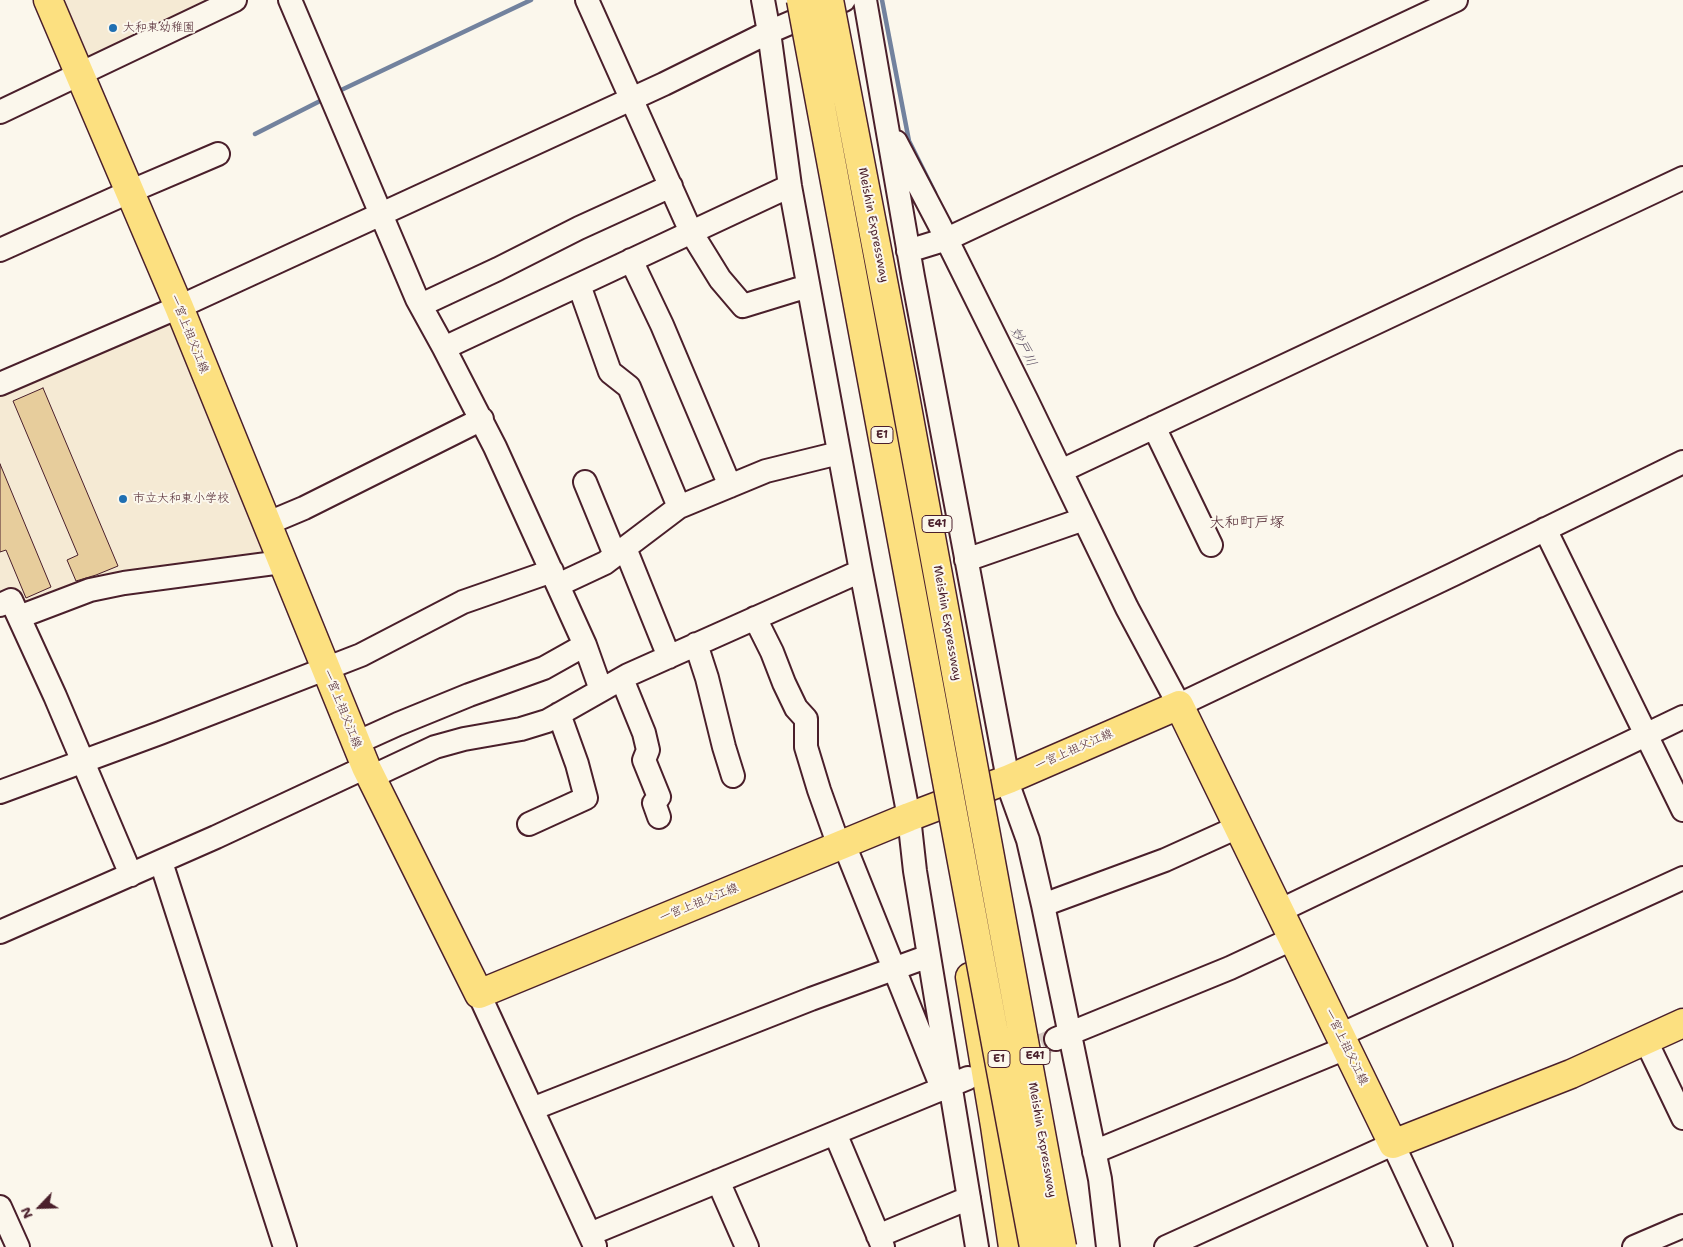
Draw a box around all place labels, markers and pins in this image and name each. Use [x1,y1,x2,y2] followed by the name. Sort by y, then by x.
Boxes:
[123,21,195,35] place label: 大和東幼稚園
[107,22,119,34] marker: 大和東幼稚園
[133,492,229,506] place label: 市立大和東小学校
[117,493,129,505] marker: 市立大和東小学校

